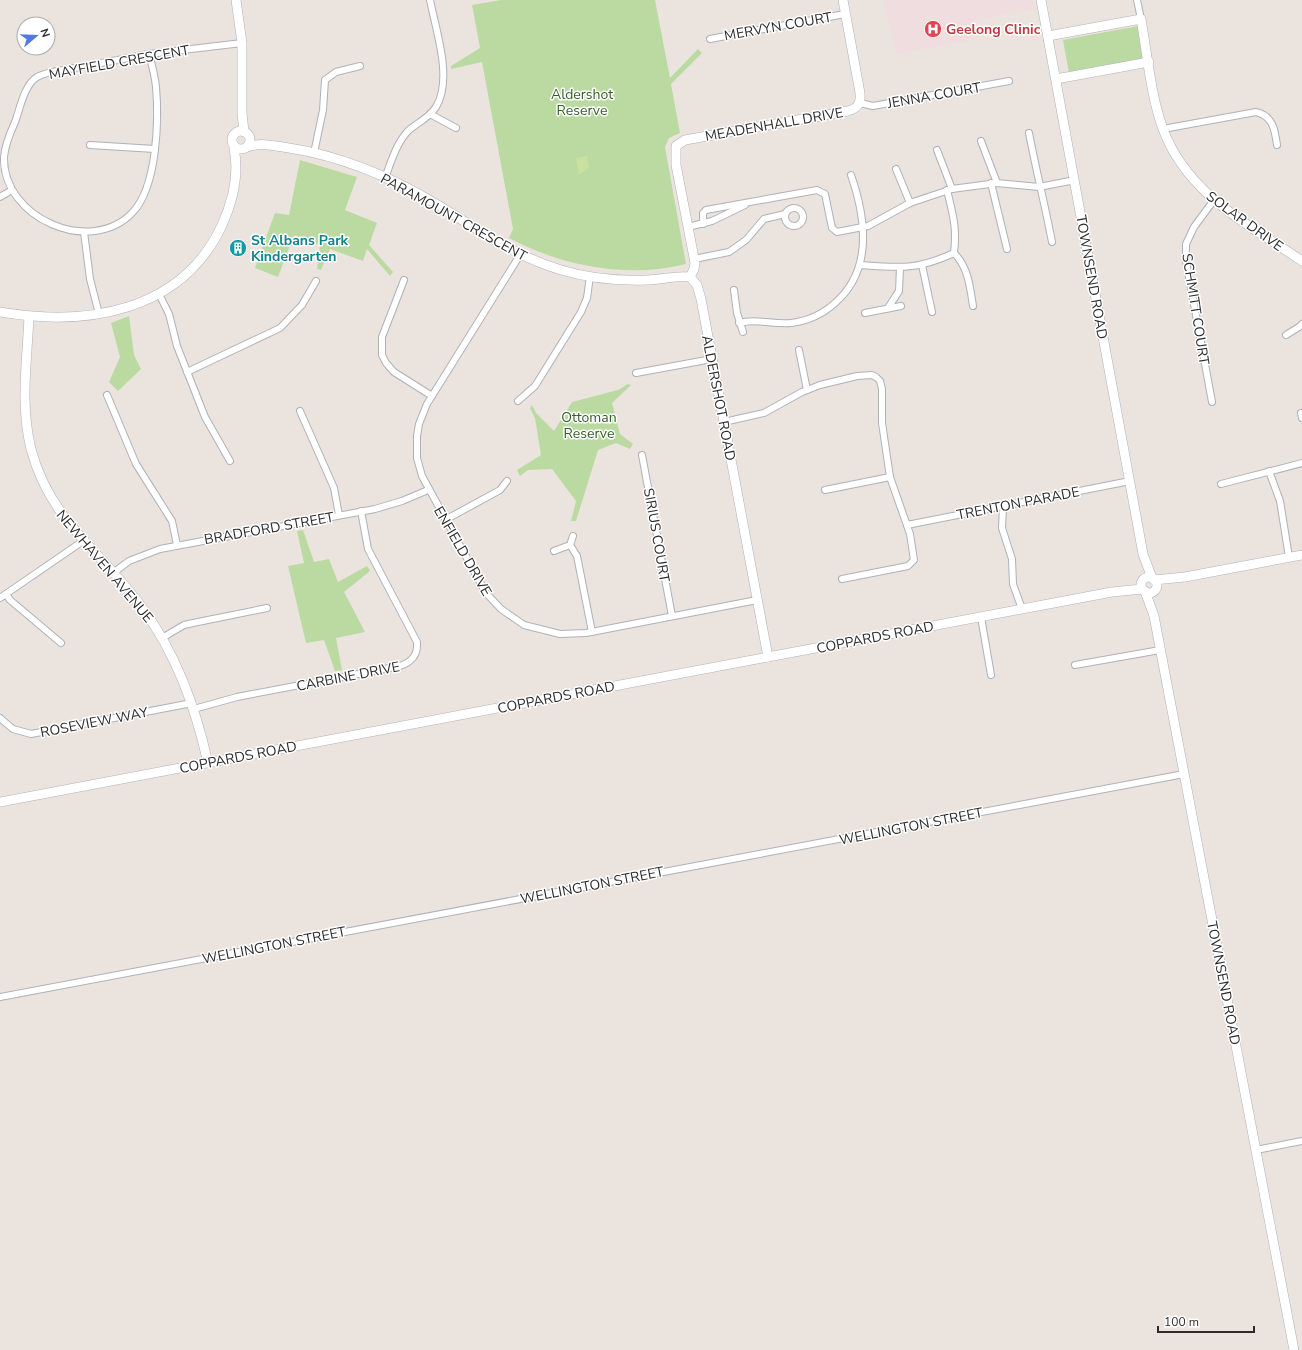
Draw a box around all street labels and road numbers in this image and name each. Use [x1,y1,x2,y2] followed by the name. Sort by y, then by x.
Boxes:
[723,8,834,45] street label: MERVYN COURT
[47,41,192,84] street label: MAYFIELD CRESCENT
[885,78,983,113] street label: JENNA COURT
[704,103,845,146] street label: MEADENHALL DRIVE
[377,169,531,266] street label: PARAMOUNT CRESCENT
[1202,187,1287,256] street label: SOLAR DRIVE
[1071,214,1112,341] street label: TOWNSEND ROAD
[1177,252,1214,367] street label: SCHMITT COURT
[697,334,740,463] street label: ALDERSHOT ROAD
[955,482,1081,525] street label: TRENTON PARADE
[639,487,674,584] street label: SIRIUS COURT
[429,503,496,600] street label: ENFIELD DRIVE
[52,506,157,627] street label: NEWHAVEN AVENUE
[203,508,336,549] street label: BRADFORD STREET
[815,617,935,658] street label: COPPARDS ROAD
[295,657,401,696] street label: CARBINE DRIVE
[496,677,616,718] street label: COPPARDS ROAD
[39,703,150,742] street label: ROSEVIEW WAY
[178,737,298,778] street label: COPPARDS ROAD
[838,803,985,850] street label: WELLINGTON STREET
[519,862,666,909] street label: WELLINGTON STREET
[1202,920,1245,1047] street label: TOWNSEND ROAD
[201,922,348,969] street label: WELLINGTON STREET

